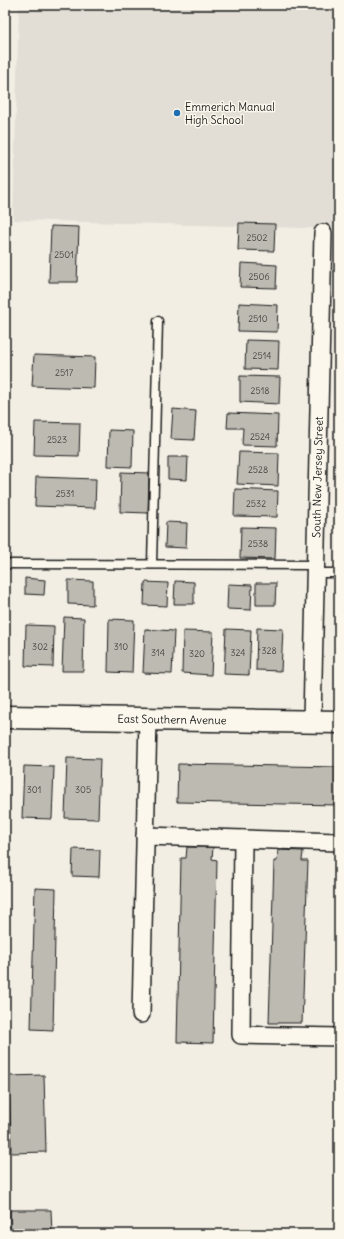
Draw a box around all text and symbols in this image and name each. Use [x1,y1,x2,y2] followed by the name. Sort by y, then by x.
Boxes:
[185,100,275,127] place label: Emmerich Manual High School
[172,108,182,118] marker: Emmerich Manual High School
[247,232,268,243] house number: 2502
[54,249,74,260] house number: 2501
[248,271,270,282] house number: 2506
[248,313,268,324] house number: 2510
[253,350,271,361] house number: 2514
[55,367,74,378] house number: 2517
[251,385,269,396] house number: 2518
[309,416,326,538] street label: South New Jersey Street
[250,431,270,442] house number: 2524
[47,434,67,445] house number: 2523
[248,464,268,475] house number: 2528
[56,488,74,499] house number: 2531
[246,498,266,509] house number: 2532
[248,538,268,549] house number: 2538
[32,641,48,652] house number: 302
[114,641,128,652] house number: 310
[261,645,277,656] house number: 328
[151,647,165,658] house number: 314
[230,647,246,658] house number: 324
[189,648,205,659] house number: 320
[117,712,227,727] street label: East Southern Avenue
[27,784,41,795] house number: 301
[75,784,91,795] house number: 305

